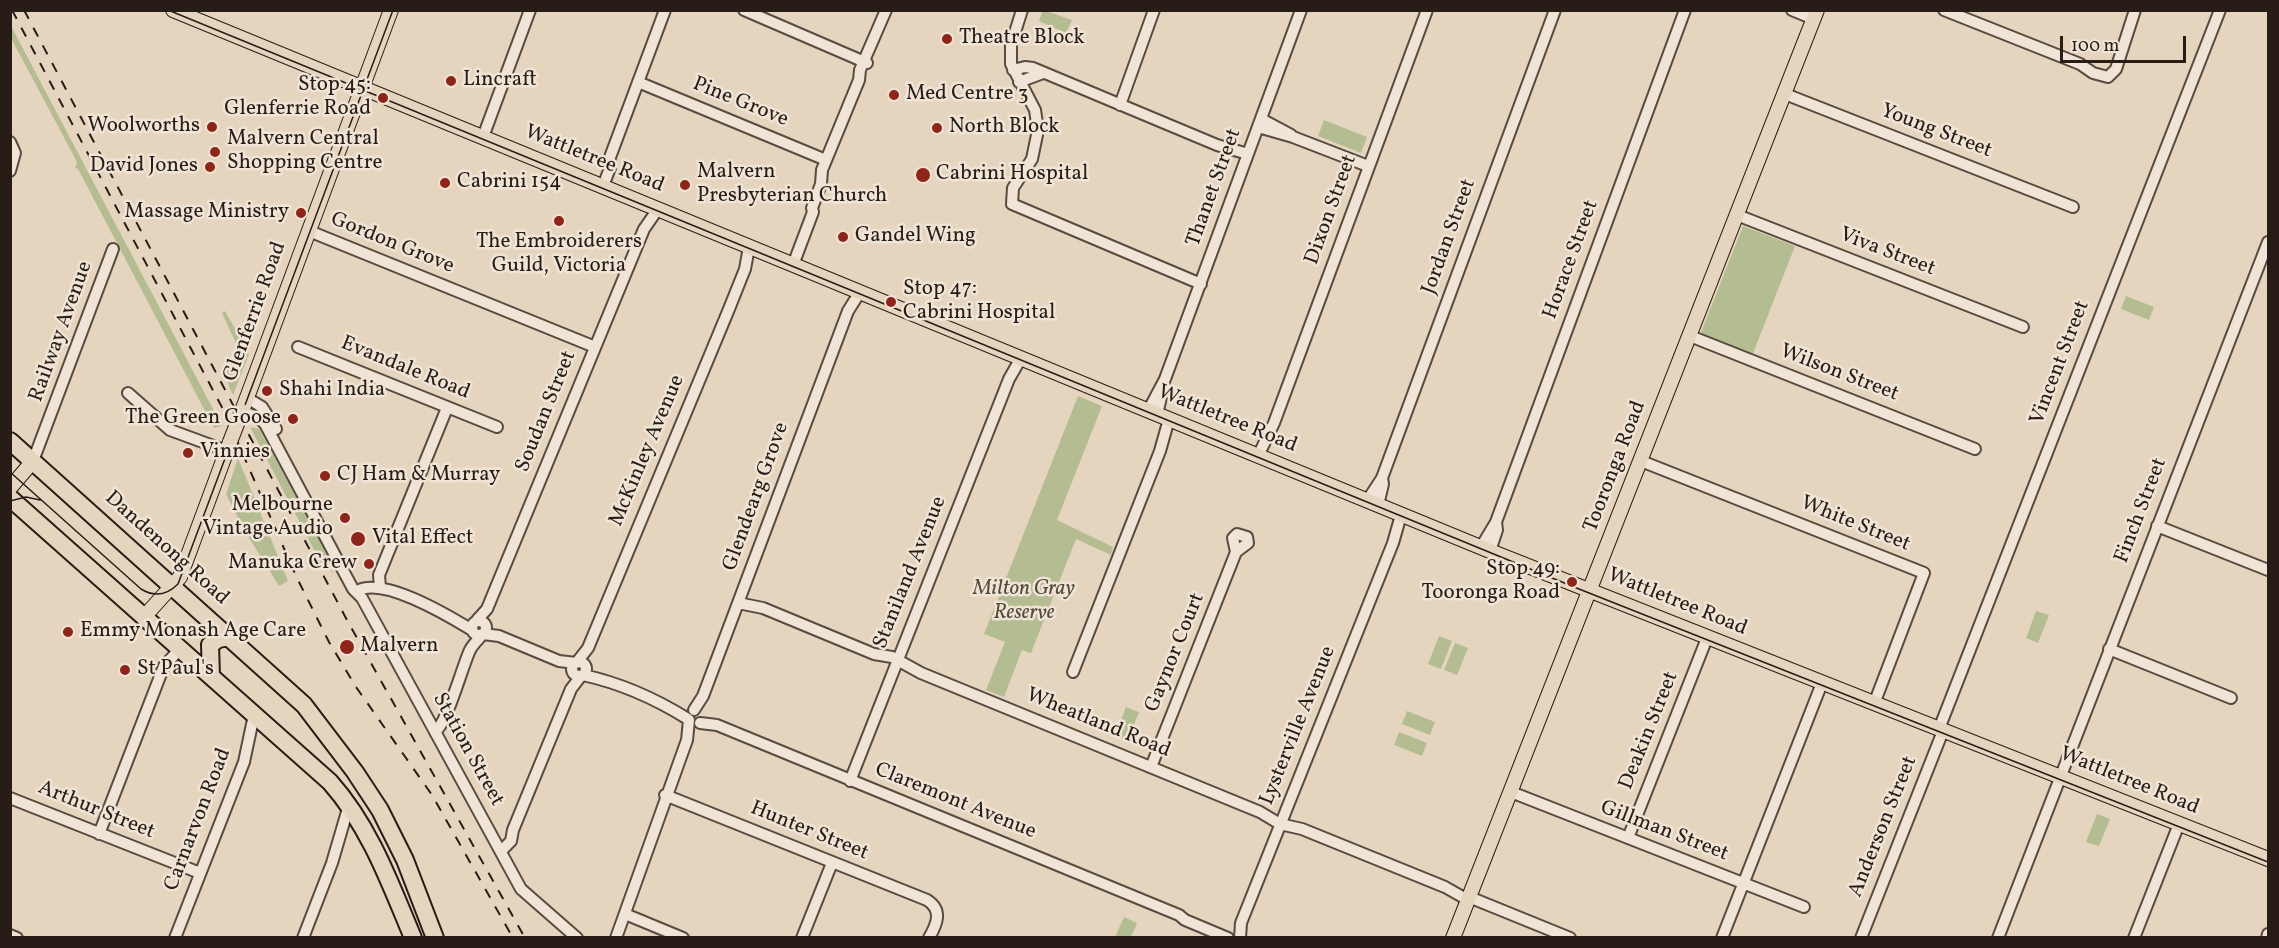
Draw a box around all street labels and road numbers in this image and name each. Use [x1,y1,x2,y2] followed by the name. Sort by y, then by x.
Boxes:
[688,72,792,134] street label: Pine Grove
[1877,99,1995,165] street label: Young Street
[521,121,667,199] street label: Wattletree Road
[1182,125,1248,251] street label: Thanet Street
[1300,152,1364,268] street label: Dixon Street
[1417,176,1483,298] street label: Jordan Street
[1539,197,1605,323] street label: Horace Street
[327,208,457,280] street label: Gordon Grove
[1836,223,1938,283] street label: Viva Street
[219,239,293,385] street label: Glenferrie Road
[25,258,99,406] street label: Railway Avenue
[2026,297,2096,429] street label: Vincent Street
[337,332,473,406] street label: Evandale Road
[1776,340,1902,408] street label: Wilson Street
[511,348,583,476] street label: Soudan Street
[605,372,691,530] street label: McKinley Avenue
[1154,381,1300,459] street label: Wattletree Road
[1579,398,1653,536] street label: Tooronga Road
[718,419,796,575] street label: Glendearg Grove
[2110,455,2174,567] street label: Finch Street
[99,487,233,611] street label: Dandenong Road
[1796,492,1914,558] street label: White Street
[869,493,953,653] street label: Staniland Avenue
[1604,564,1750,642] street label: Wattletree Road
[1141,590,1211,716] street label: Gaynor Court
[1256,643,1342,809] street label: Lysterville Avenue
[1615,668,1685,794] street label: Deakin Street
[1022,684,1174,764] street label: Wheatland Road
[425,689,509,811] street label: Station Street
[2056,743,2202,821] street label: Wattletree Road
[160,745,238,895] street label: Carnarvon Road
[1844,753,1924,901] street label: Anderson Street
[871,758,1039,846] street label: Claremont Avenue
[34,776,158,846] street label: Arthur Street
[1596,796,1732,868] street label: Gillman Street
[746,797,872,867] street label: Hunter Street

